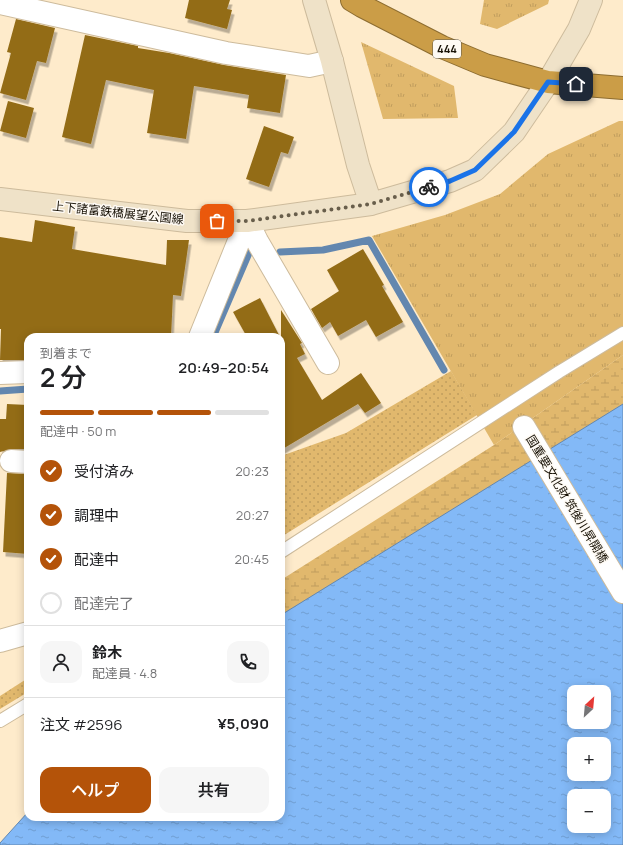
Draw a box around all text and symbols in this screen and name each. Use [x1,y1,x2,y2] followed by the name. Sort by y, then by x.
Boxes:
[433,40,461,58] road number: 444
[559,67,593,101] pin
[565,73,587,95] icon: home
[409,167,449,207] courier
[418,176,440,198] icon: bike
[52,197,185,228] street label: 上下諸富鉄橋展望公園線
[200,204,234,238] pin
[206,210,228,232] icon: bag
[40,344,92,362] text: 到着まで
[178,357,269,378] text: 20:49–20:54
[40,359,86,395] text: 2 分
[40,422,116,440] text: 配達中 · 50 m
[522,432,612,566] street label: 国重要文化財 筑後川昇開橋
[40,460,62,482] icon: check
[74,461,134,482] text: 受付済み
[235,462,269,480] text: 20:23
[40,504,62,526] icon: check
[74,505,119,526] text: 調理中
[236,506,269,524] text: 20:27
[40,548,62,570] icon: check
[74,549,119,570] text: 配達中
[235,550,269,568] text: 20:45
[74,593,134,614] text: 配達完了
[40,641,82,683] button: person
[227,641,269,683] button: phone
[92,642,122,663] text: 鈴木
[92,664,157,682] text: 配達員 · 4.8
[567,685,611,729] north arrow
[567,685,611,833] map controls
[217,713,269,734] text: ¥5,090
[40,714,123,735] text: 注文 #2596
[567,737,611,781] button: +
[40,767,151,813] button: ヘルプ
[159,767,269,813] button: 共有
[567,789,611,833] button: −

